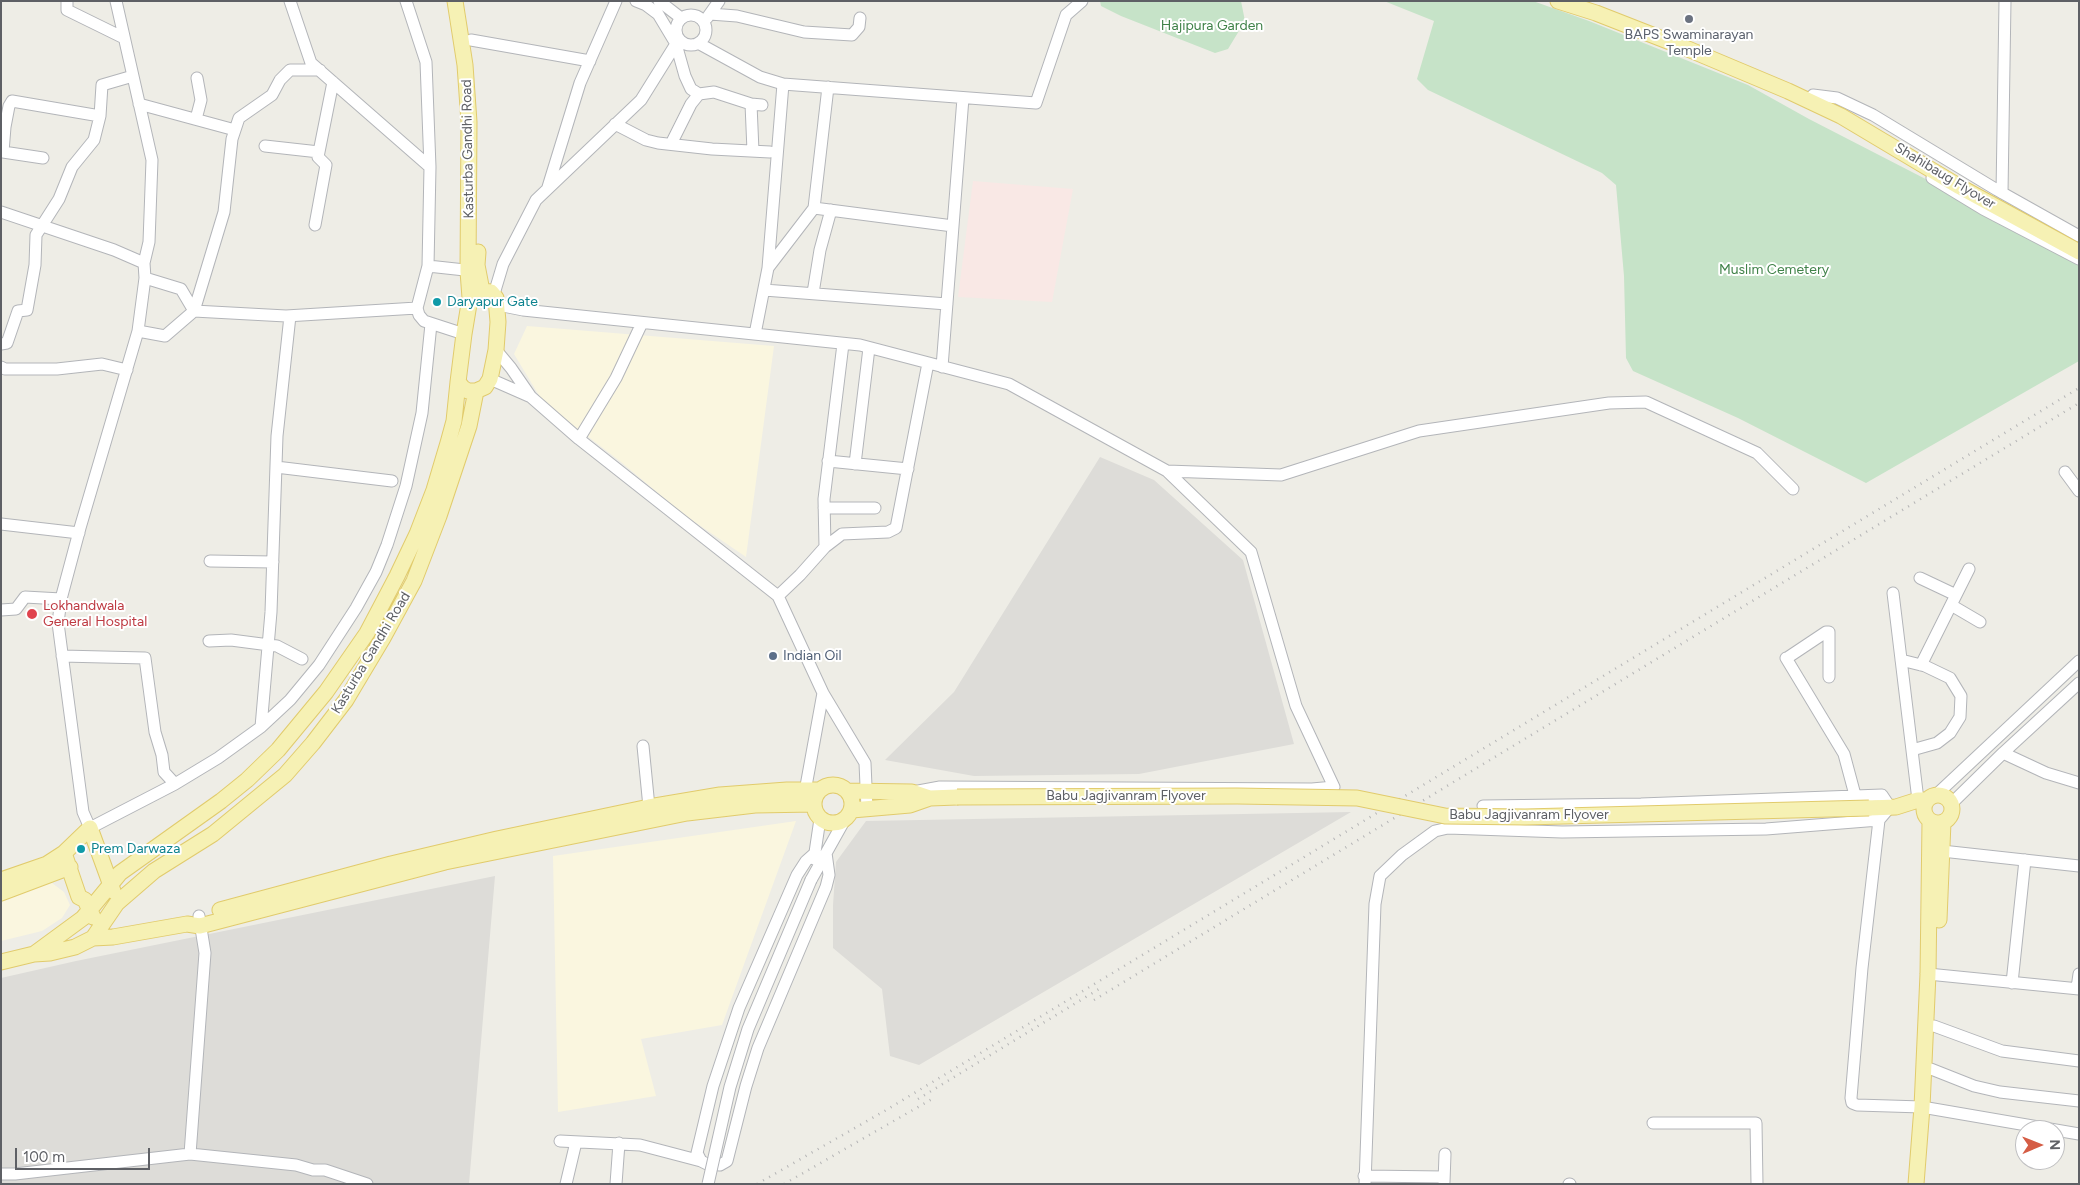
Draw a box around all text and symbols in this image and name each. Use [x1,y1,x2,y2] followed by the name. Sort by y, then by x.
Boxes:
[1683,13,1695,25] marker: BAPS Swaminarayan Temple
[1161,18,1263,34] park label: Hajipura Garden
[1625,27,1753,59] place label: BAPS Swaminarayan Temple
[458,79,478,219] street label: Kasturba Gandhi Road
[1891,139,1999,213] street label: Shahibaug Flyover
[1719,262,1829,278] park label: Muslim Cemetery
[447,294,538,310] place label: Daryapur Gate
[431,296,443,308] marker: Daryapur Gate
[328,589,414,717] street label: Kasturba Gandhi Road
[43,598,147,630] place label: Lokhandwala General Hospital
[25,607,39,621] marker: Lokhandwala General Hospital
[783,648,842,664] place label: Indian Oil
[767,650,779,662] marker: Indian Oil
[1046,788,1206,804] street label: Babu Jagjivanram Flyover
[1449,807,1609,823] street label: Babu Jagjivanram Flyover
[91,841,180,857] place label: Prem Darwaza
[75,843,87,855] marker: Prem Darwaza
[2015,1120,2065,1170] north arrow
[18,1138,152,1170] scale bar
[2046,1139,2063,1150] text: N
[23,1148,65,1166] text: 100 m

